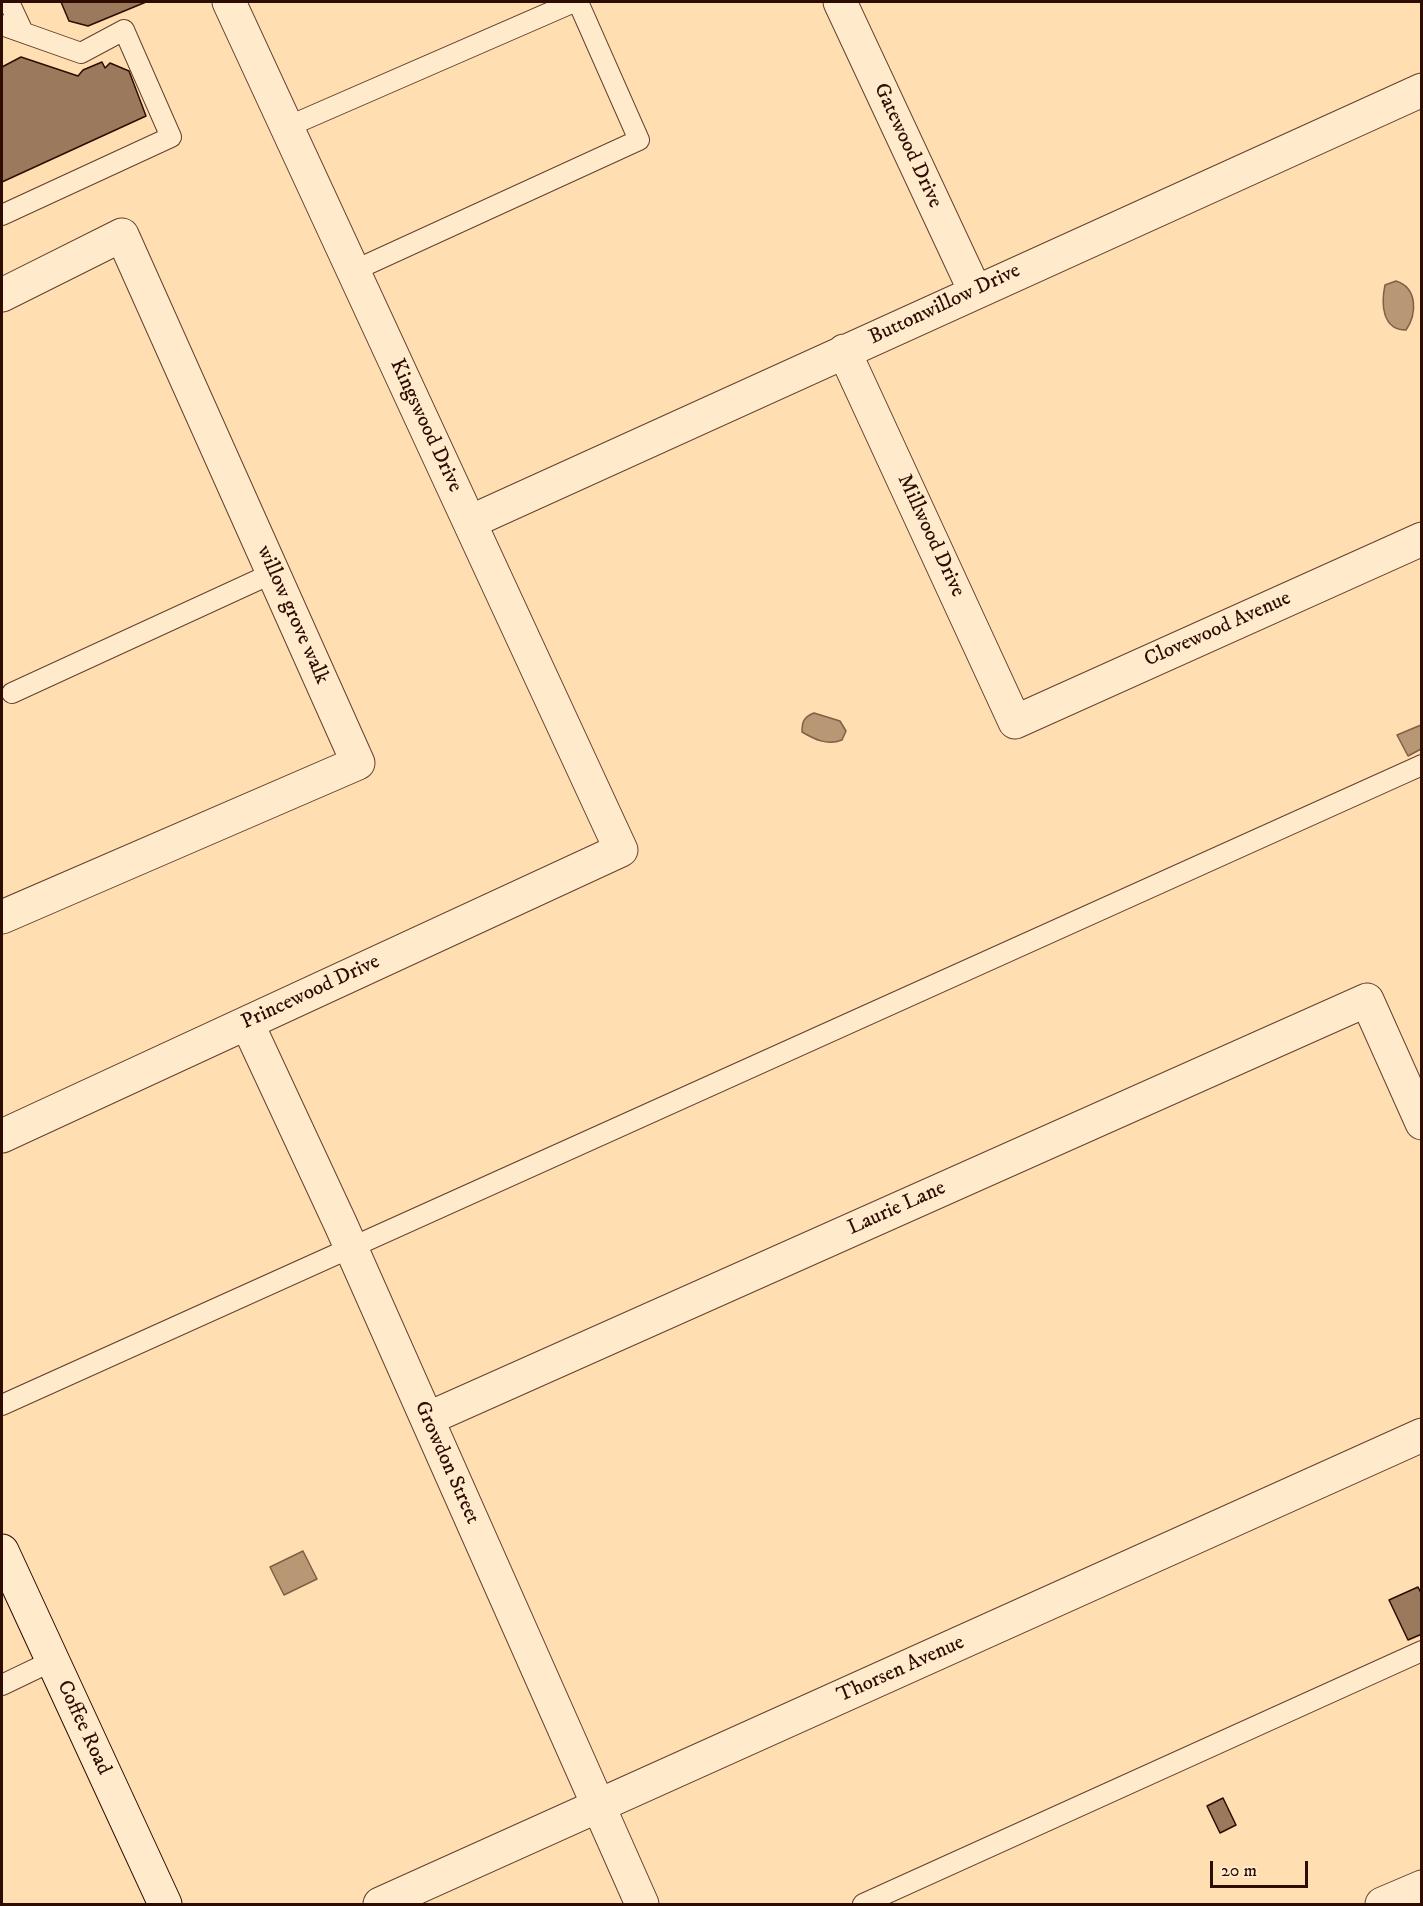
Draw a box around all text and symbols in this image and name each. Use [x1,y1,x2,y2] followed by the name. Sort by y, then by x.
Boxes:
[867,80,947,212] street label: Gatewood Drive
[865,259,1025,351] street label: Buttonwillow Drive
[383,355,467,497] street label: Kingswood Drive
[891,471,969,601] street label: Millwood Drive
[250,542,334,688] street label: willow grove walk
[1141,586,1295,674] street label: Clovewood Avenue
[238,950,384,1036] street label: Princewood Drive
[844,1176,950,1242] street label: Laurie Lane
[408,1398,484,1528] street label: Growdon Street
[834,1631,968,1709] street label: Thorsen Avenue
[50,1677,116,1779] street label: Coffee Road
[1213,1849,1310,1887] scale bar
[1221,1860,1257,1882] text: 20 m

